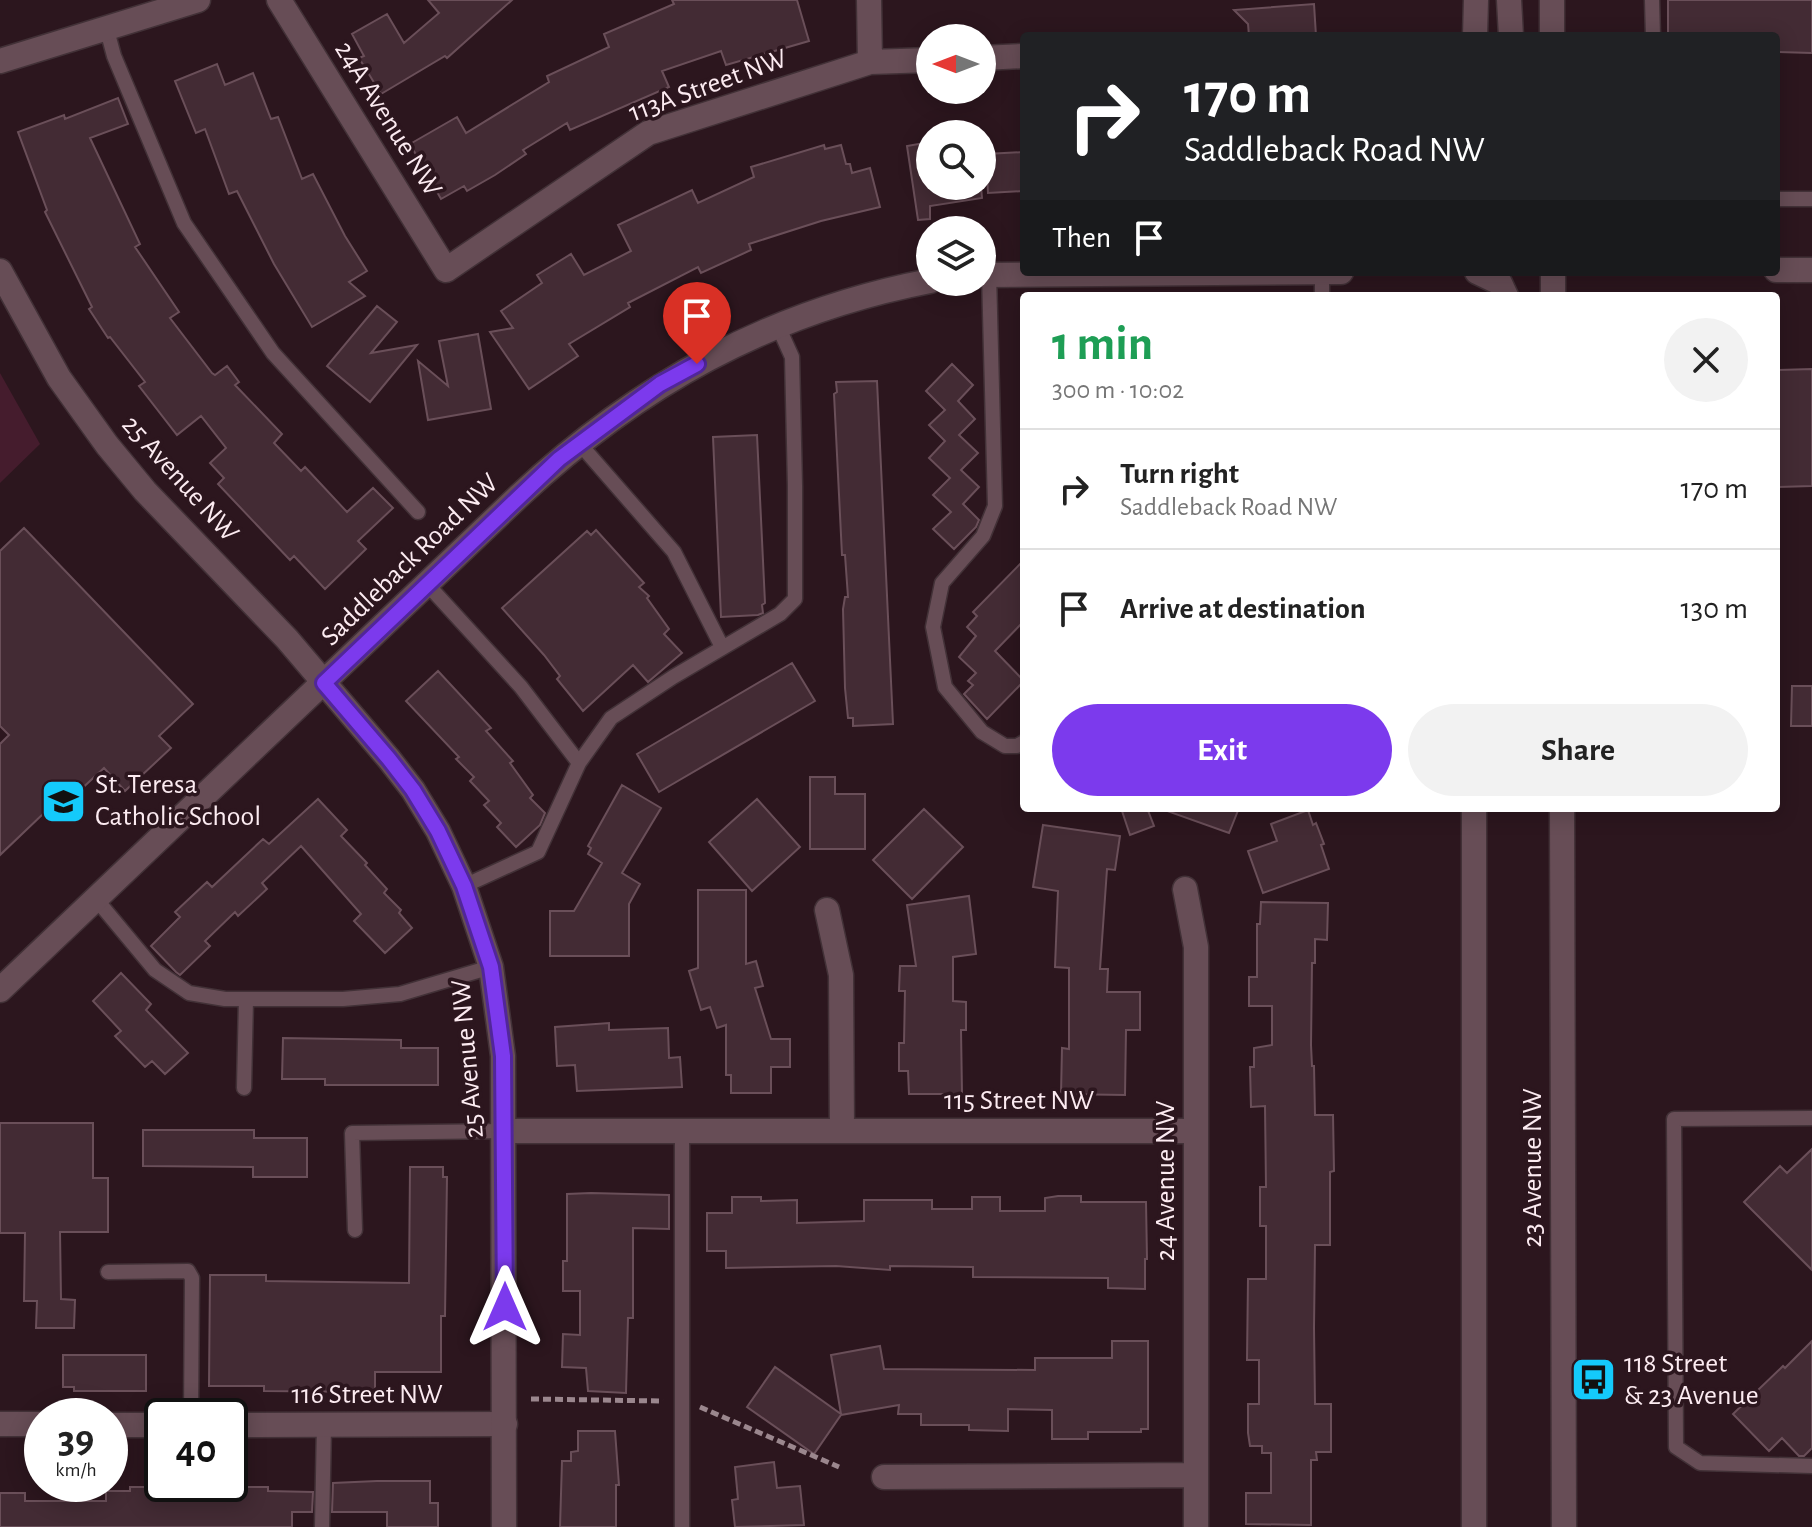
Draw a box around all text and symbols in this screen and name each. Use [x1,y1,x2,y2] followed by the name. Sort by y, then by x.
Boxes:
[916,24,996,104] north arrow
[916,24,996,296] map controls
[329,37,447,201] street label: 24A Avenue NW
[625,44,791,128] street label: 113A Street NW
[1052,64,1156,168] icon: right
[1184,67,1311,123] text: 170 m
[916,120,996,200] button: search
[1184,132,1485,168] text: Saddleback Road NW
[916,216,996,296] button: layers
[1127,216,1171,260] icon: arrive
[1052,223,1111,253] text: Then
[663,282,731,364] pin
[675,294,719,338] icon: arrive
[1664,318,1748,402] button: close
[1052,321,1153,369] text: 1 min
[1052,377,1184,403] text: 300 m · 10:02
[116,411,244,547] street label: 25 Avenue NW
[1120,459,1239,489] text: Turn right
[1052,467,1096,511] icon: right
[316,469,504,651] street label: Saddleback Road NW
[1680,474,1748,504] text: 170 m
[1120,494,1337,520] text: Saddleback Road NW
[1052,587,1096,631] icon: arrive
[1120,594,1366,624] text: Arrive at destination
[1681,594,1748,624] text: 130 m
[1052,704,1392,796] button: Exit
[1408,704,1748,796] button: Share
[95,771,261,831] place label: St. Teresa Catholic School
[40,777,88,825] school or university icon: St. Teresa Catholic School
[447,979,489,1139] street label: 25 Avenue NW
[944,1087,1094,1115] street label: 115 Street NW
[1519,1089,1547,1247] street label: 23 Avenue NW
[1152,1101,1180,1261] street label: 24 Avenue NW
[463,1265,547,1349] position arrow
[1624,1350,1759,1410] place label: 118 Street & 23 Avenue
[1569,1356,1617,1404] bus stop icon: 118 Street & 23 Avenue
[291,1381,443,1409] street label: 116 Street NW
[144,1398,248,1502] speed limit sign: 40
[58,1420,94,1460] text: 39
[55,1460,97,1480] text: km/h

